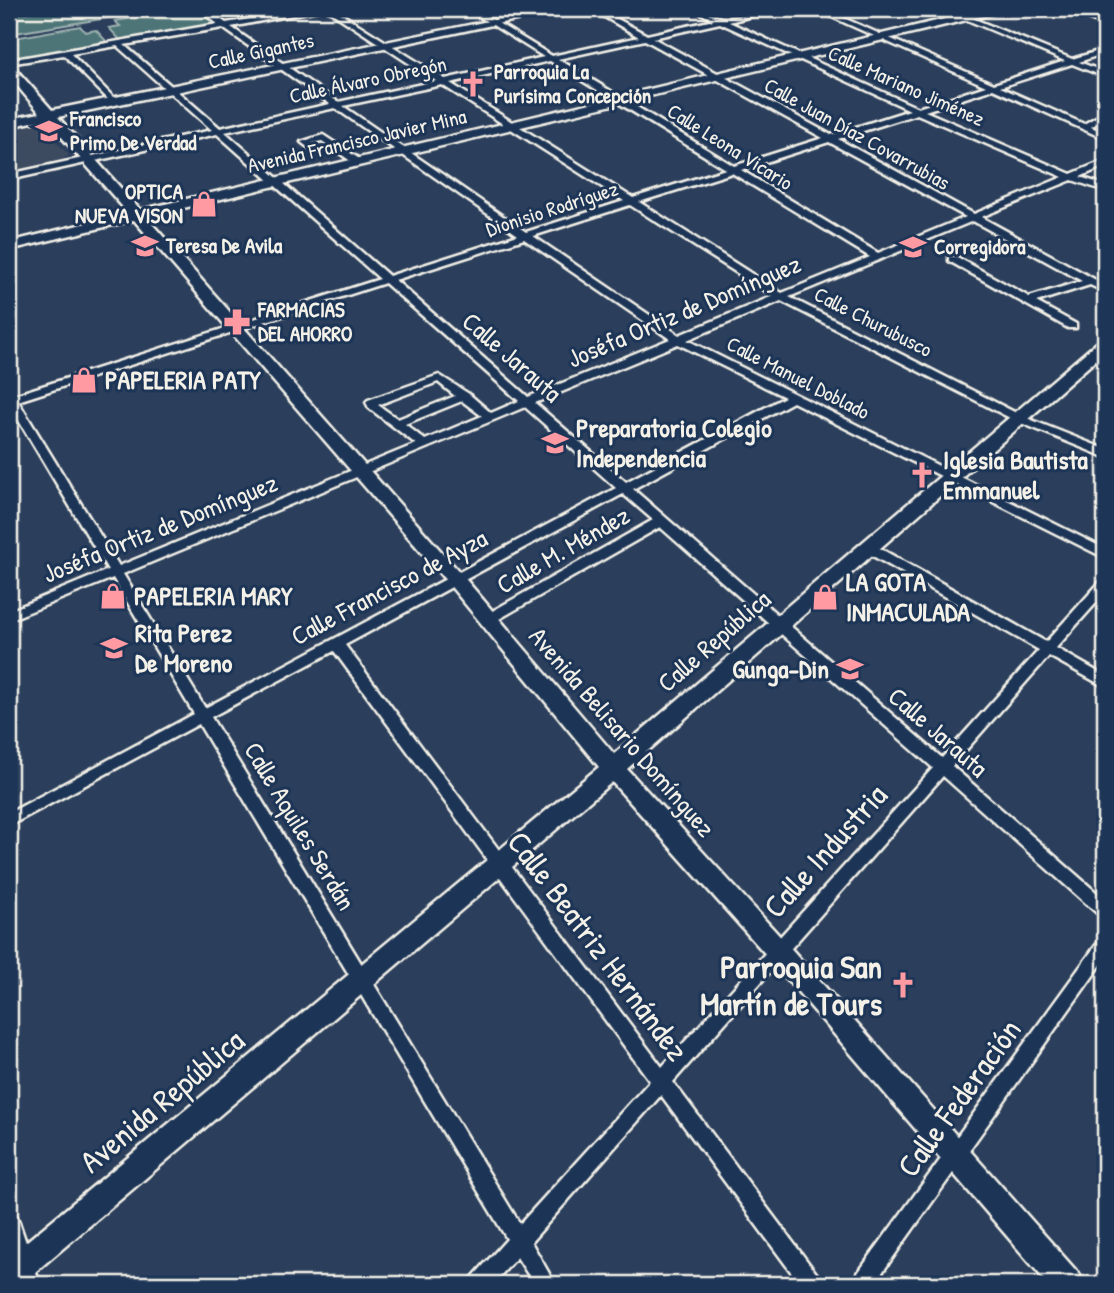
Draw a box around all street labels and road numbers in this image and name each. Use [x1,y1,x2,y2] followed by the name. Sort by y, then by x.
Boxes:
[205,25,316,76] street label: Calle Gigantes
[823,38,989,133] street label: Calle Mariano Jiménez
[287,49,449,110] street label: Calle Álvaro Obregón
[759,70,955,197] street label: Calle Juan Díaz Covarrubias
[662,96,799,197] street label: Calle Leona Vicario
[245,101,469,180] street label: Avenida Francisco Javier Mina
[482,173,622,244] street label: Dionisio Rodríguez
[562,246,806,376] street label: Joséfa Ortiz de Domínguez
[809,279,937,364] street label: Calle Churubusco
[455,304,570,410] street label: Calle Jarauta
[722,329,875,426] street label: Calle Manuel Doblado
[37,464,282,591] street label: Joséfa Ortiz de Domínguez
[490,497,636,602] street label: Calle M. Méndez
[284,520,493,653] street label: Calle Francisco de Ayza
[650,582,778,700] street label: Calle República
[521,619,723,844] street label: Avenida Belisario Domínguez
[881,679,996,785] street label: Calle Jarauta
[236,735,365,916] street label: Calle Aquiles Serdán
[753,774,896,927] street label: Calle Industria
[498,822,699,1069] street label: Calle Beatriz Hernández
[887,1010,1031,1185] street label: Calle Federación
[70,1019,253,1182] street label: Avenida República

